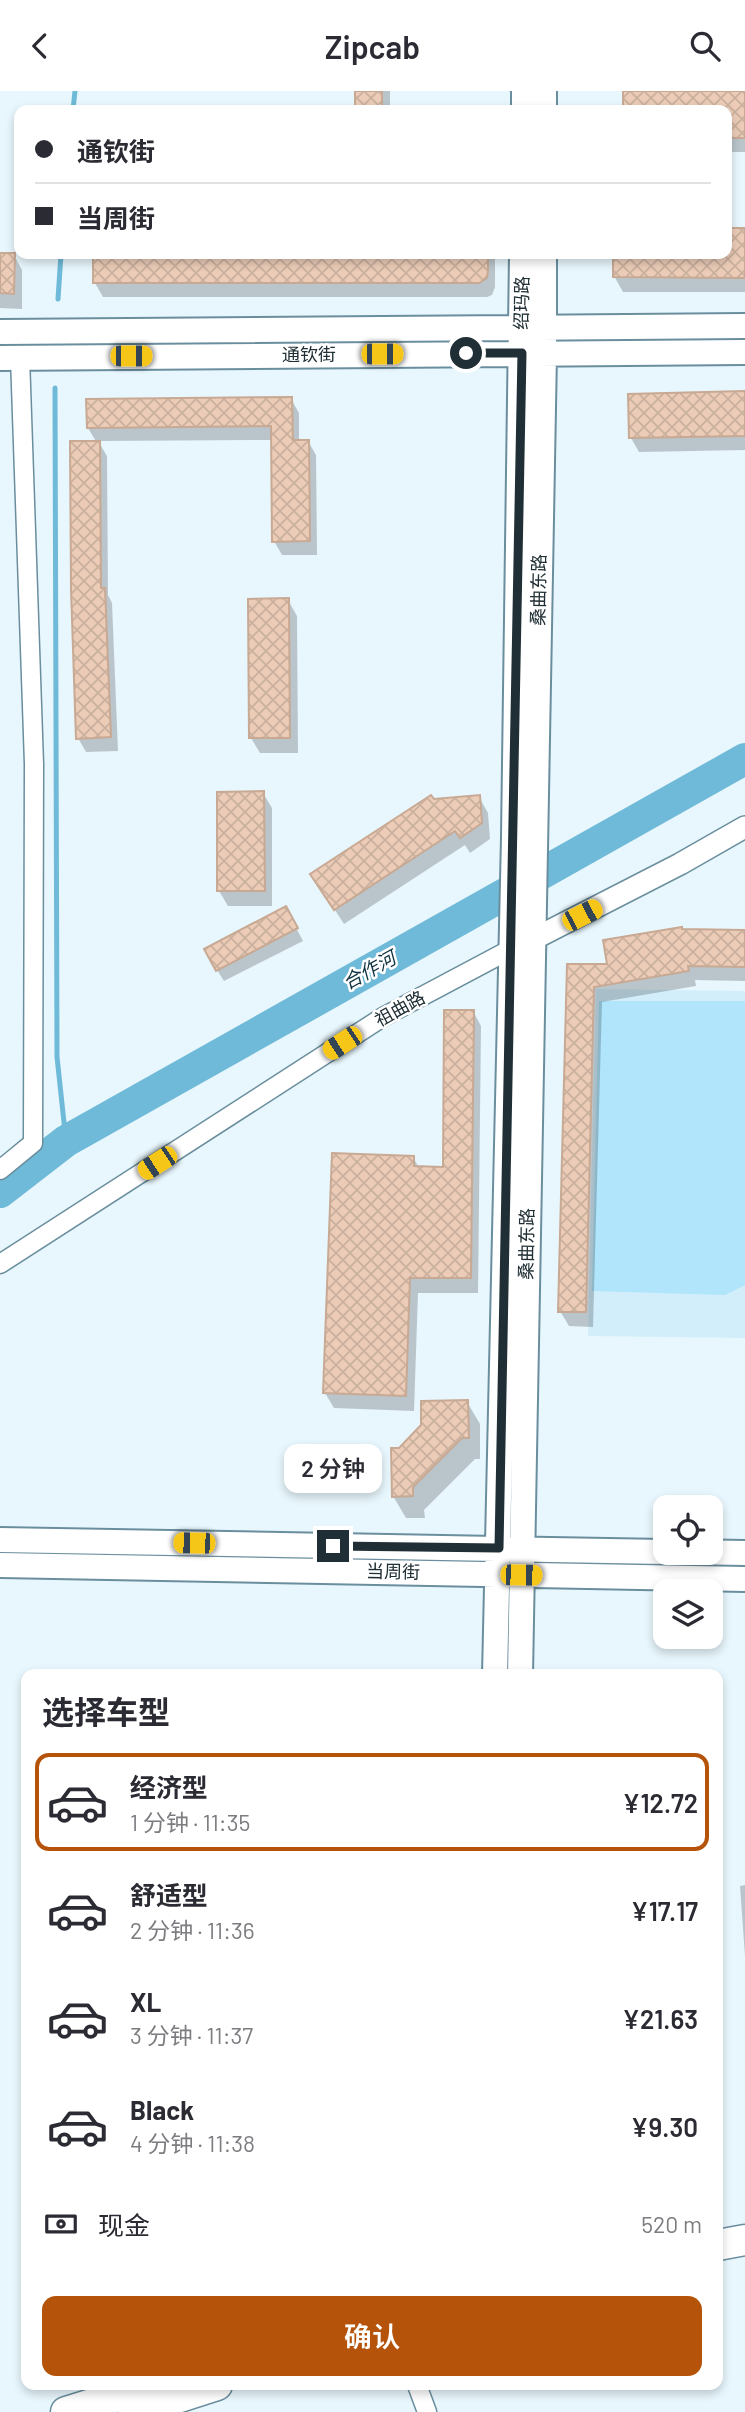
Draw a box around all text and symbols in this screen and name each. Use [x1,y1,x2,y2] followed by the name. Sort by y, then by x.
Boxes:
[21,27,59,65] icon: back
[325,27,420,65] text: Zipcab
[686,27,724,65] icon: search
[77,135,155,166] text: 通钦街
[77,202,155,233] text: 当周街
[510,276,532,330] street label: 绍玛路
[450,337,482,369] route start
[282,343,336,365] street label: 通钦街
[362,344,404,365] car
[111,346,153,367] car
[526,554,550,626] street label: 桑曲东路
[559,896,606,934] car
[338,944,403,993] water label: 合作河
[371,985,428,1031] street label: 祖曲路
[319,1023,366,1063] car
[134,1143,181,1183] car
[514,1208,538,1280] street label: 桑曲东路
[284,1445,382,1493] callout: 2 分钟
[301,1454,365,1482] text: 2 分钟
[653,1495,723,1649] map controls
[653,1495,723,1565] button: locate
[317,1530,349,1562] route end
[173,1532,216,1554] car
[366,1560,420,1582] street label: 当周街
[500,1564,543,1586] car
[653,1579,723,1649] button: layers
[42,1692,170,1730] text: 选择车型
[46,1771,109,1834] icon: car
[130,1771,208,1802] text: 经济型
[623,1787,698,1818] text: ¥12.72
[130,1808,250,1836] text: 1 分钟 · 11:35
[46,1879,109,1942] icon: car
[130,1879,208,1910] text: 舒适型
[631,1895,698,1926] text: ¥17.17
[130,1916,255,1944] text: 2 分钟 · 11:36
[130,1986,161,2017] text: XL
[46,1987,109,2050] icon: car
[622,2003,698,2034] text: ¥21.63
[130,2021,253,2049] text: 3 分钟 · 11:37
[130,2094,194,2125] text: Black
[46,2095,109,2158] icon: car
[631,2111,698,2142] text: ¥9.30
[130,2129,255,2157] text: 4 分钟 · 11:38
[42,2205,80,2243] icon: cash
[98,2209,150,2240] text: 现金
[641,2210,702,2238] text: 520 m
[42,2296,702,2376] button: 确认

